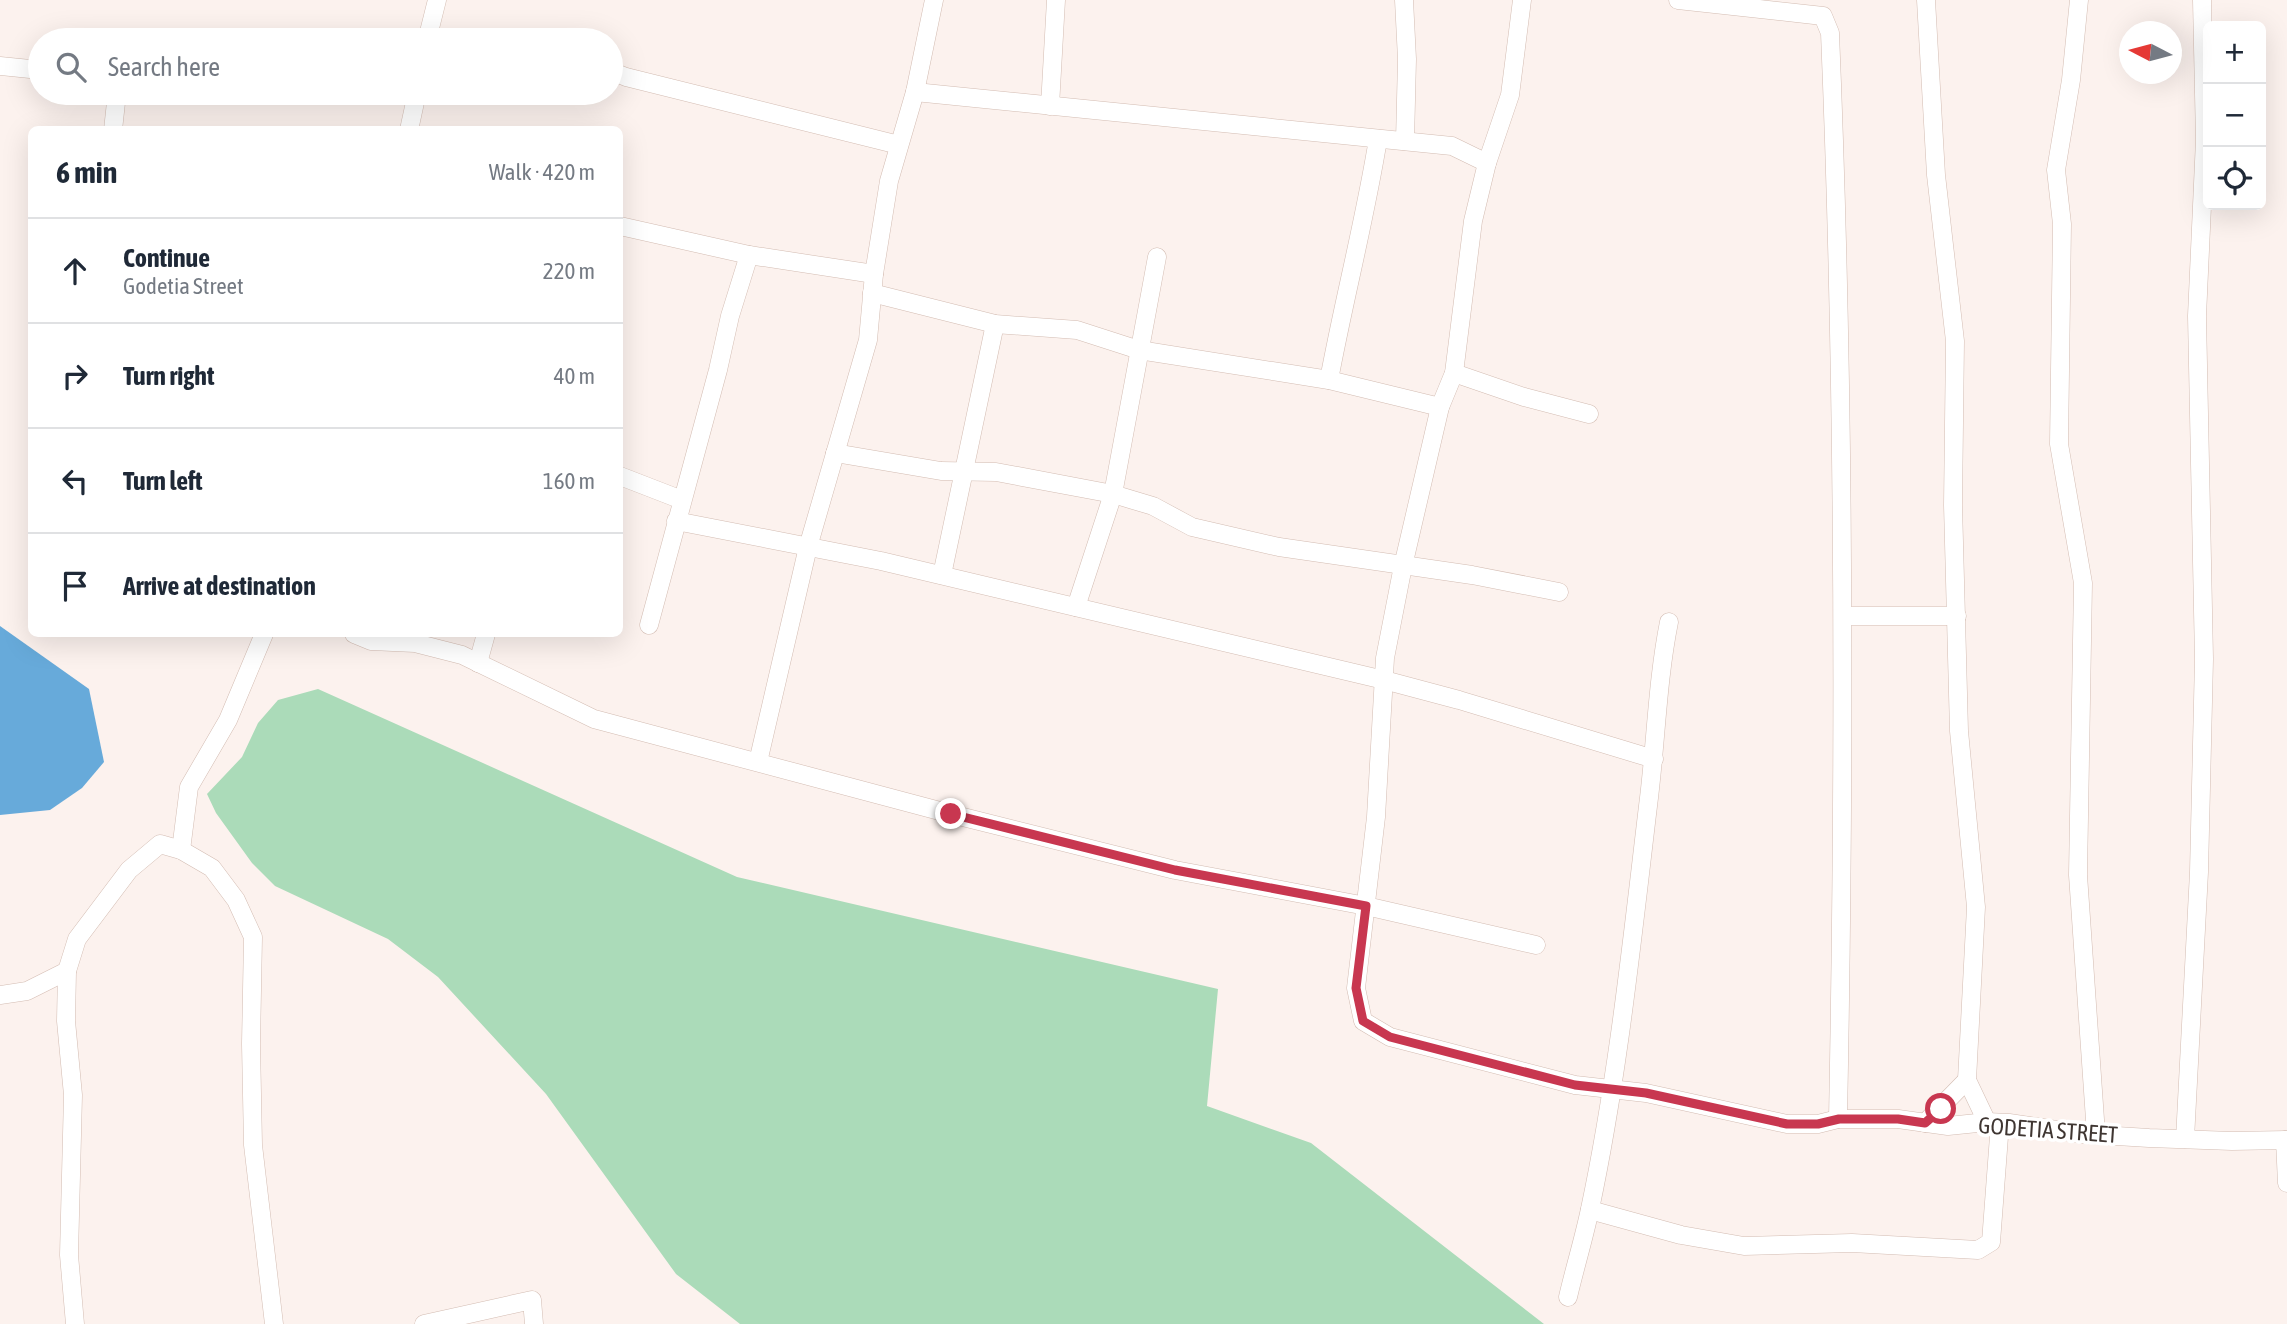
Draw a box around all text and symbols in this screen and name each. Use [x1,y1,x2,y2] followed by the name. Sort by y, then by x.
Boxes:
[2119,21,2182,84] north arrow
[2203,21,2266,210] map controls
[2203,21,2266,84] button: +
[28,28,623,105] search box
[52,48,90,86] icon: search
[108,52,220,82] text: Search here
[2203,84,2266,147] button: −
[2203,147,2266,210] button: locate
[56,155,117,189] text: 6 min
[489,159,595,185] text: Walk · 420 m
[123,243,210,273] text: Continue
[56,252,94,290] icon: ahead
[543,258,595,284] text: 220 m
[123,273,244,299] text: Godetia Street
[56,357,94,395] icon: right
[123,361,214,391] text: Turn right
[554,363,595,389] text: 40 m
[56,462,94,500] icon: left
[123,466,203,496] text: Turn left
[543,468,595,494] text: 160 m
[56,567,94,605] icon: arrive
[123,571,316,601] text: Arrive at destination
[935,798,966,829] route end
[1925,1093,1956,1124] route start
[1977,1112,2119,1148] street label: GODETIA STREET

